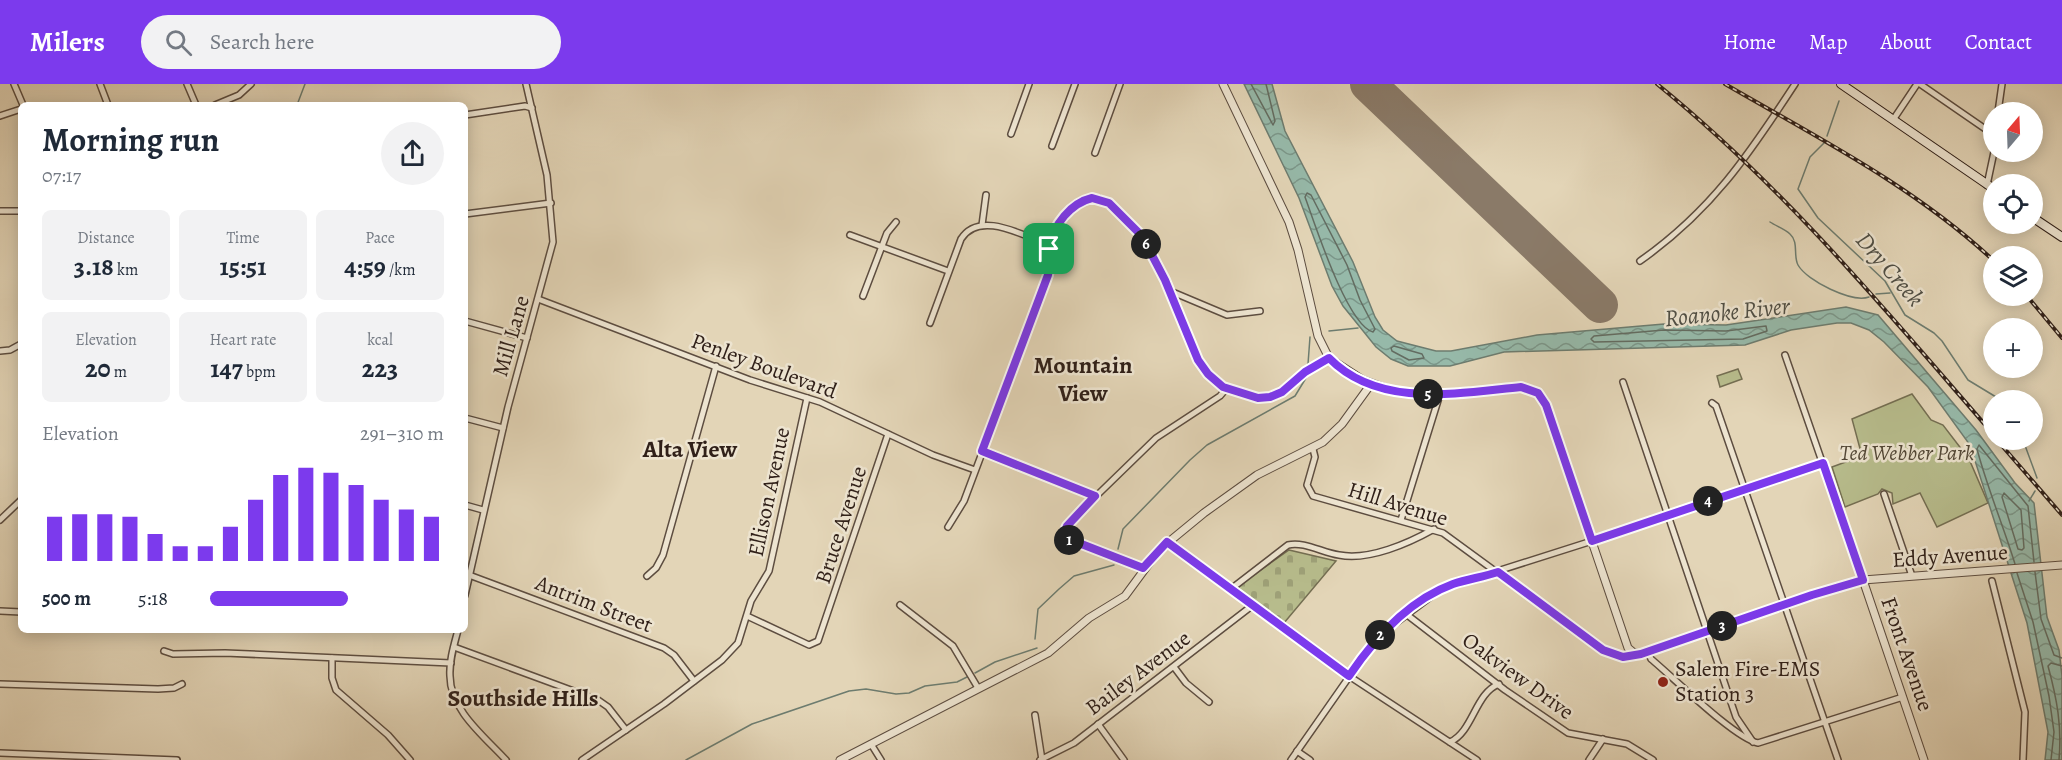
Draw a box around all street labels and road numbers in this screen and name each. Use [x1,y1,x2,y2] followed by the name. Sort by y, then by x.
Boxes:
[485,292,537,380] street label: Mill Lane
[687,326,841,406] street label: Penley Boulevard
[741,424,797,560] street label: Ellison Avenue
[808,462,874,588] street label: Bruce Avenue
[1344,475,1452,533] street label: Hill Avenue
[1891,537,2009,575] street label: Eddy Avenue
[530,568,657,640] street label: Antrim Street
[1873,593,1941,715] street label: Front Avenue
[1079,624,1197,722] street label: Bailey Avenue
[1456,625,1580,727] street label: Oakview Drive

